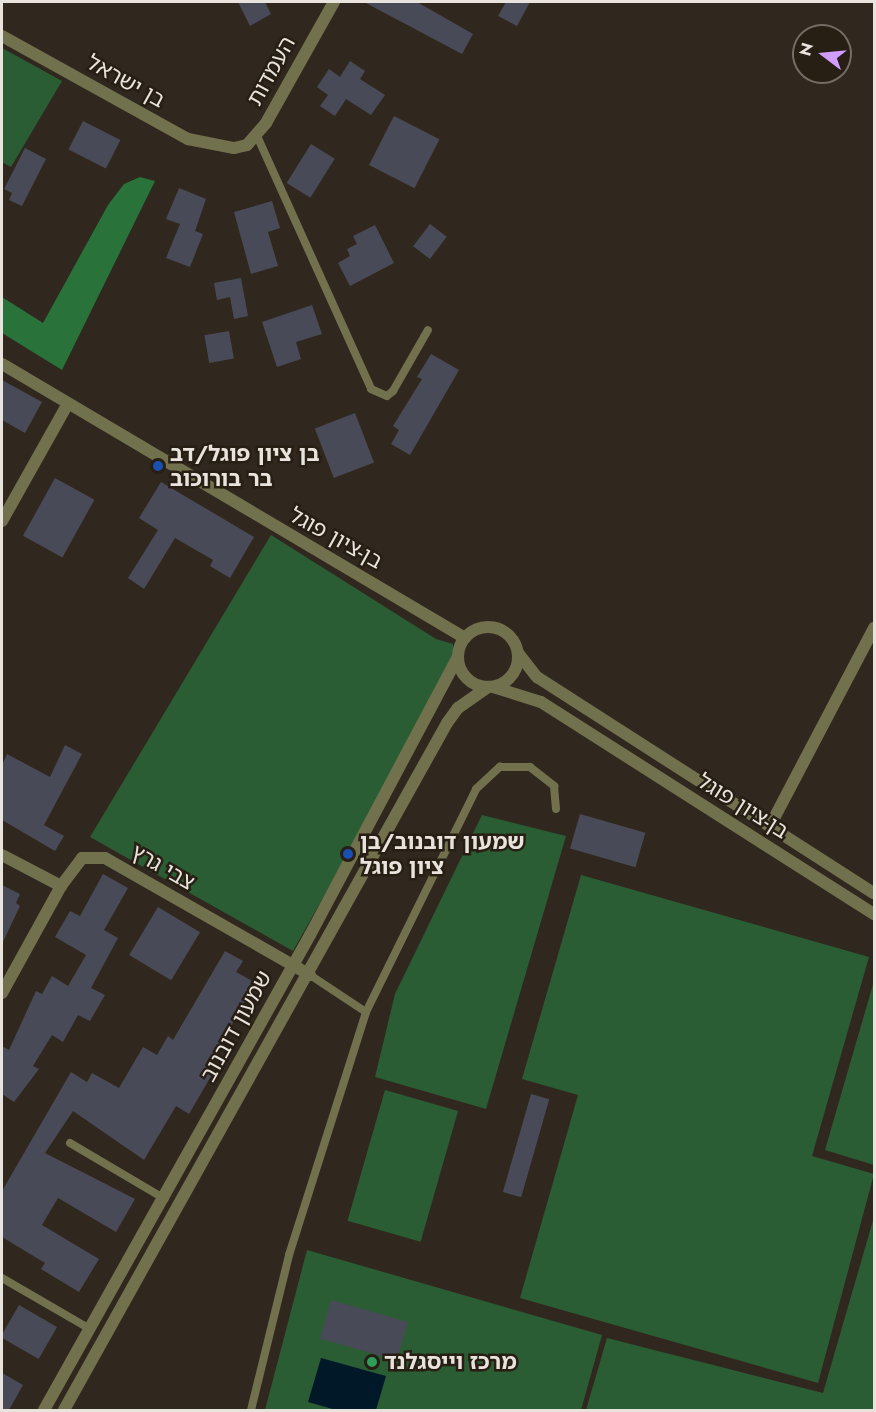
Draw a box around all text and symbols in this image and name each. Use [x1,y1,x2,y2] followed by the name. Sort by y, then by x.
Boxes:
[792,24,852,84] north arrow
[241,32,301,110] street label: העמדות
[793,40,819,59] text: N
[82,49,170,113] street label: בן ישראל
[170,440,320,492] place label: בן ציון פוגל/דב בר בורוכוב
[151,459,165,473] marker: בן ציון פוגל/דב בר בורוכוב
[285,502,387,574] street label: בן-ציון פוגל
[693,768,793,844] street label: בן-ציון פוגל
[360,828,525,879] place label: שמעון דובנוב/בן ציון פוגל
[127,838,199,896] street label: צבי גרץ
[341,847,355,861] marker: שמעון דובנוב/בן ציון פוגל
[195,966,277,1086] street label: שמעון דובנוב
[384,1349,517,1375] place label: מרכז וייסגלנד
[365,1355,379,1369] marker: מרכז וייסגלנד

